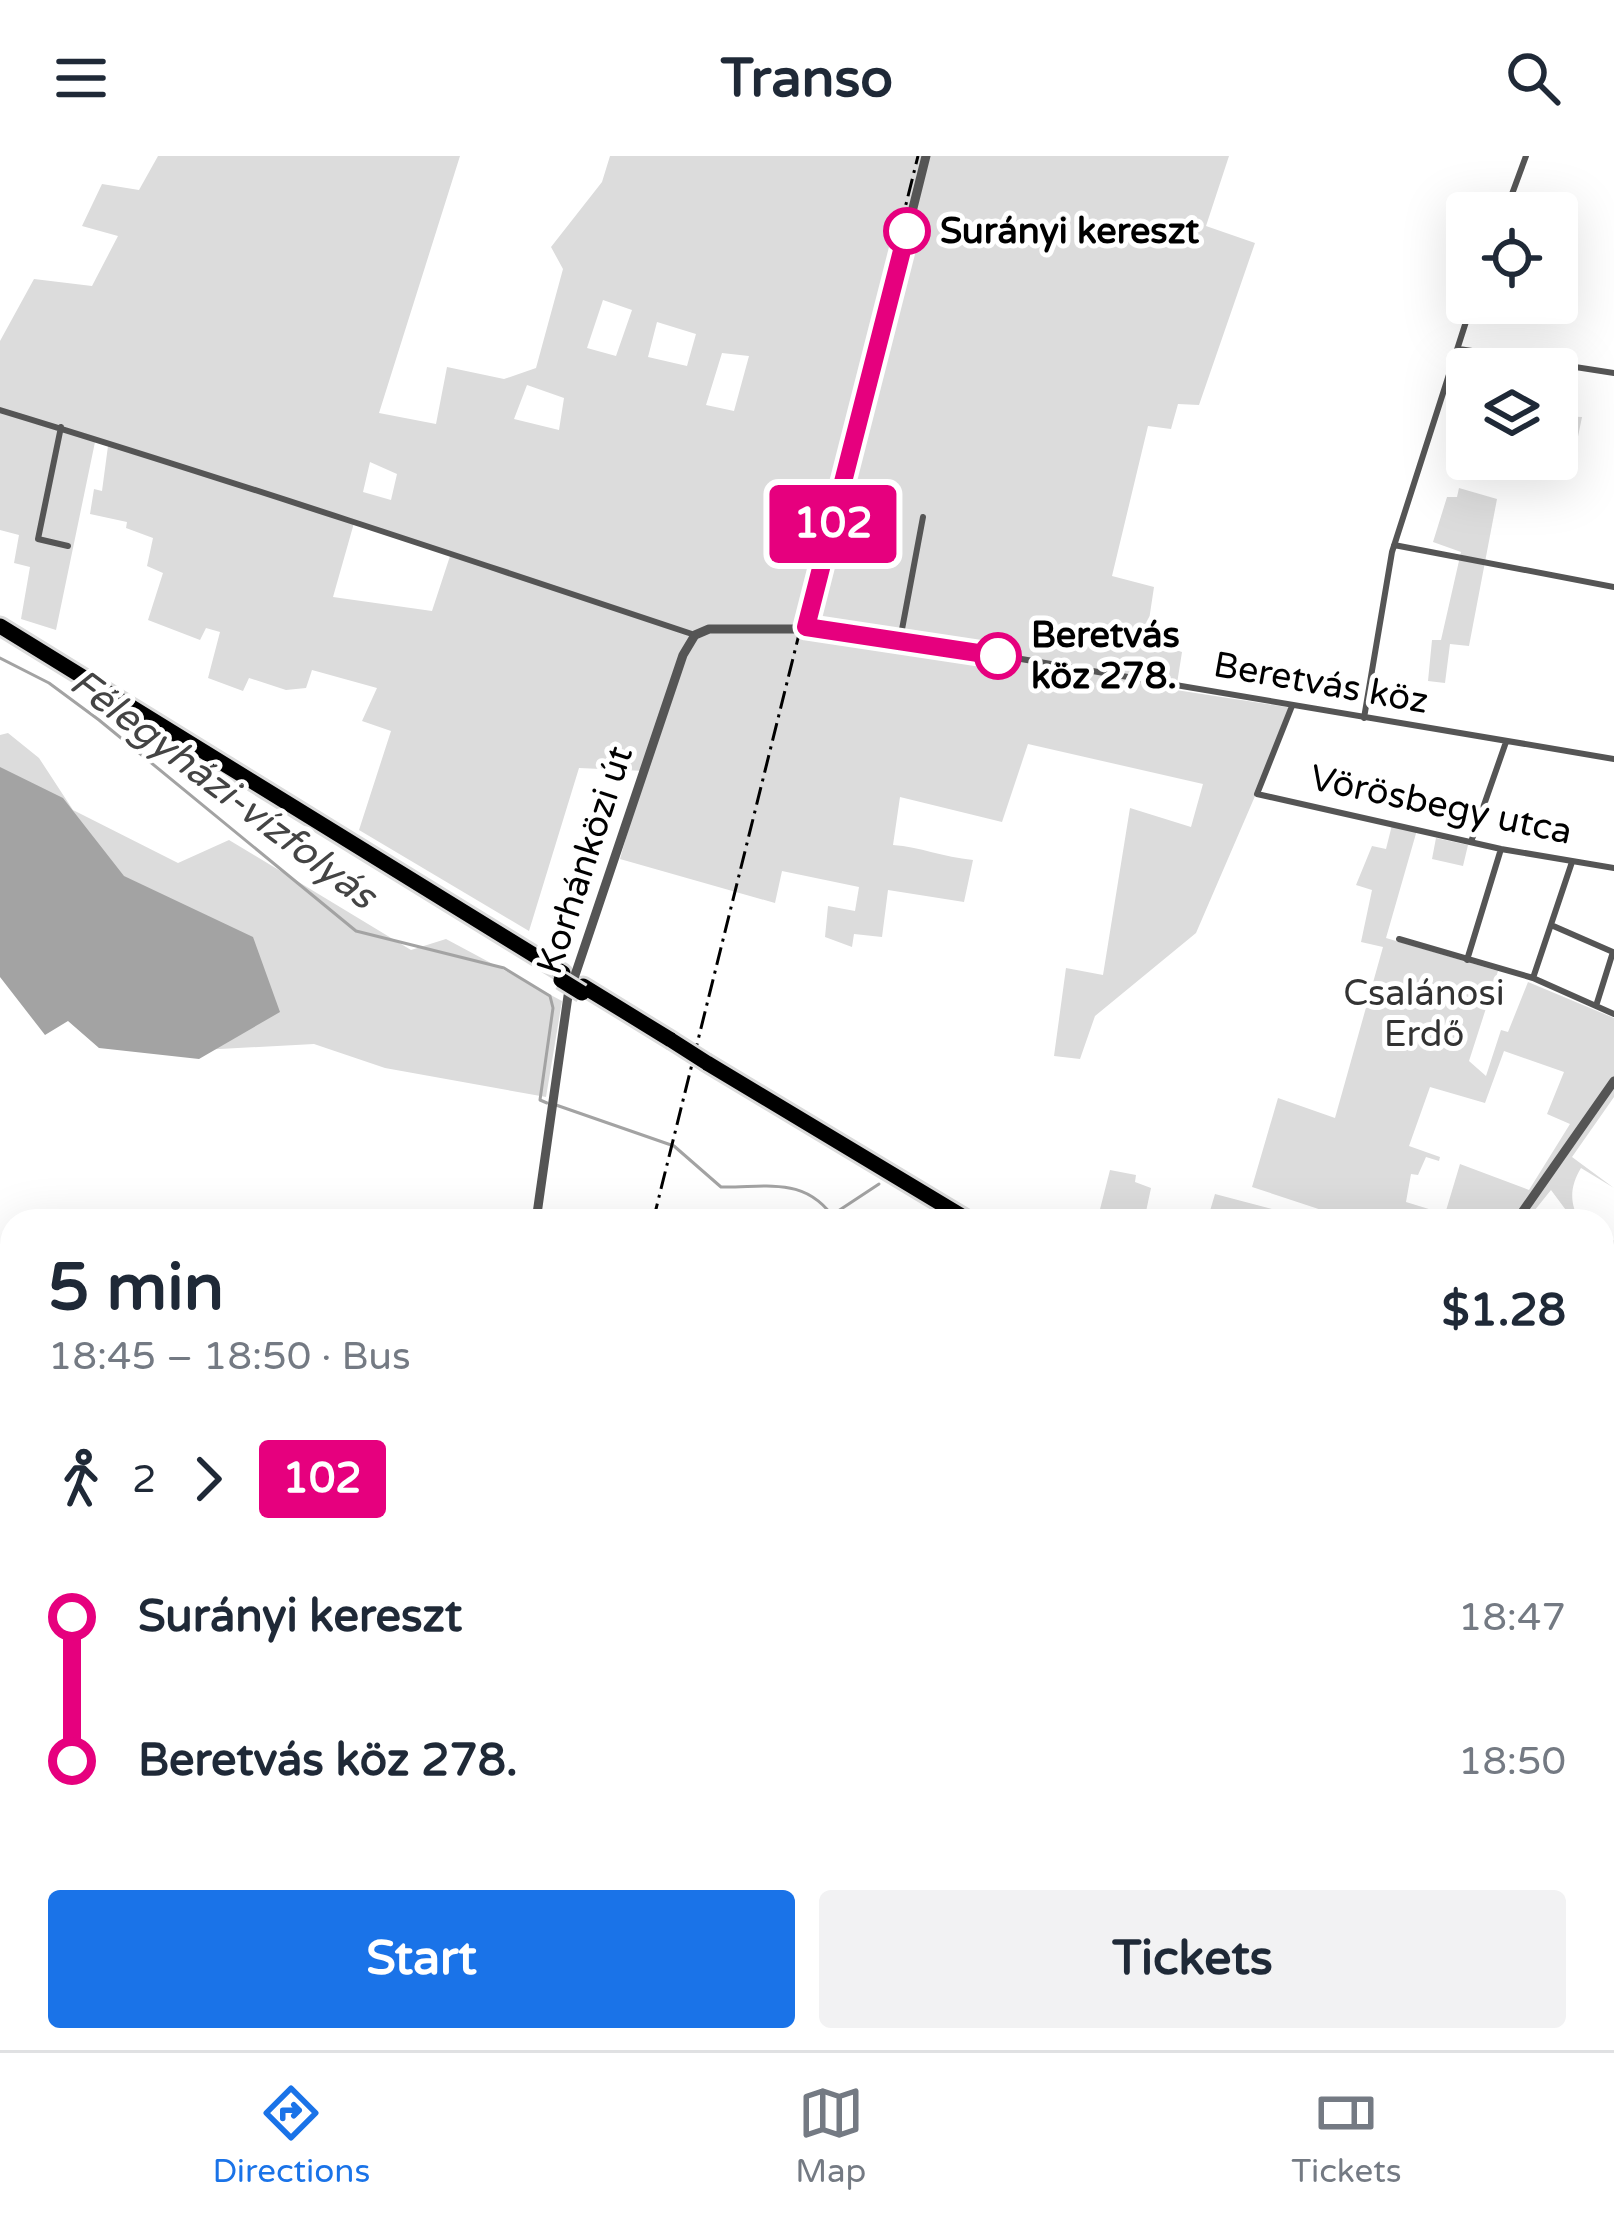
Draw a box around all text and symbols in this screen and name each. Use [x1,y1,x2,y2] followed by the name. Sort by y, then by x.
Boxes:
[48,45,114,111] icon: menu
[1500,45,1566,111] icon: search
[721,46,893,111] text: Transo
[1446,192,1578,480] map controls
[1446,192,1578,324] button: locate
[885,209,929,253] marker: Surányi kereszt
[940,210,1200,253] place label: Surányi kereszt
[1446,348,1578,480] button: layers
[764,485,902,563] line badge: 102
[793,498,873,549] text: 102
[1031,614,1180,698] place label: Beretvás köz 278.
[976,634,1020,678] marker: Beretvás köz 278.
[1210,643,1432,723] street label: Beretvás köz
[61,659,387,921] water label: Félegyházi-vízfolyás
[528,741,642,979] street label: Korhánközi út
[1306,756,1576,854] street label: Vörösbegy utca
[1343,972,1505,1056] park label: Csalánosi Erdő
[48,1248,224,1328] text: 5 min
[1442,1284,1566,1338] text: $1.28
[48,1333,411,1380] text: 18:45 – 18:50 · Bus
[48,1446,114,1512] icon: walk
[175,1446,241,1512] icon: forward
[283,1453,362,1504] text: 102
[132,1456,157,1503] text: 2
[138,1590,462,1644] text: Surányi kereszt
[1458,1594,1566,1641] text: 18:47
[138,1734,518,1788] text: Beretvás köz 278.
[1458,1738,1566,1785] text: 18:50
[48,1890,795,2028] button: Start
[819,1890,1566,2028] button: Tickets
[212,2080,370,2191] tab: Directions
[795,2080,866,2191] tab: Map
[1291,2080,1402,2191] tab: Tickets

